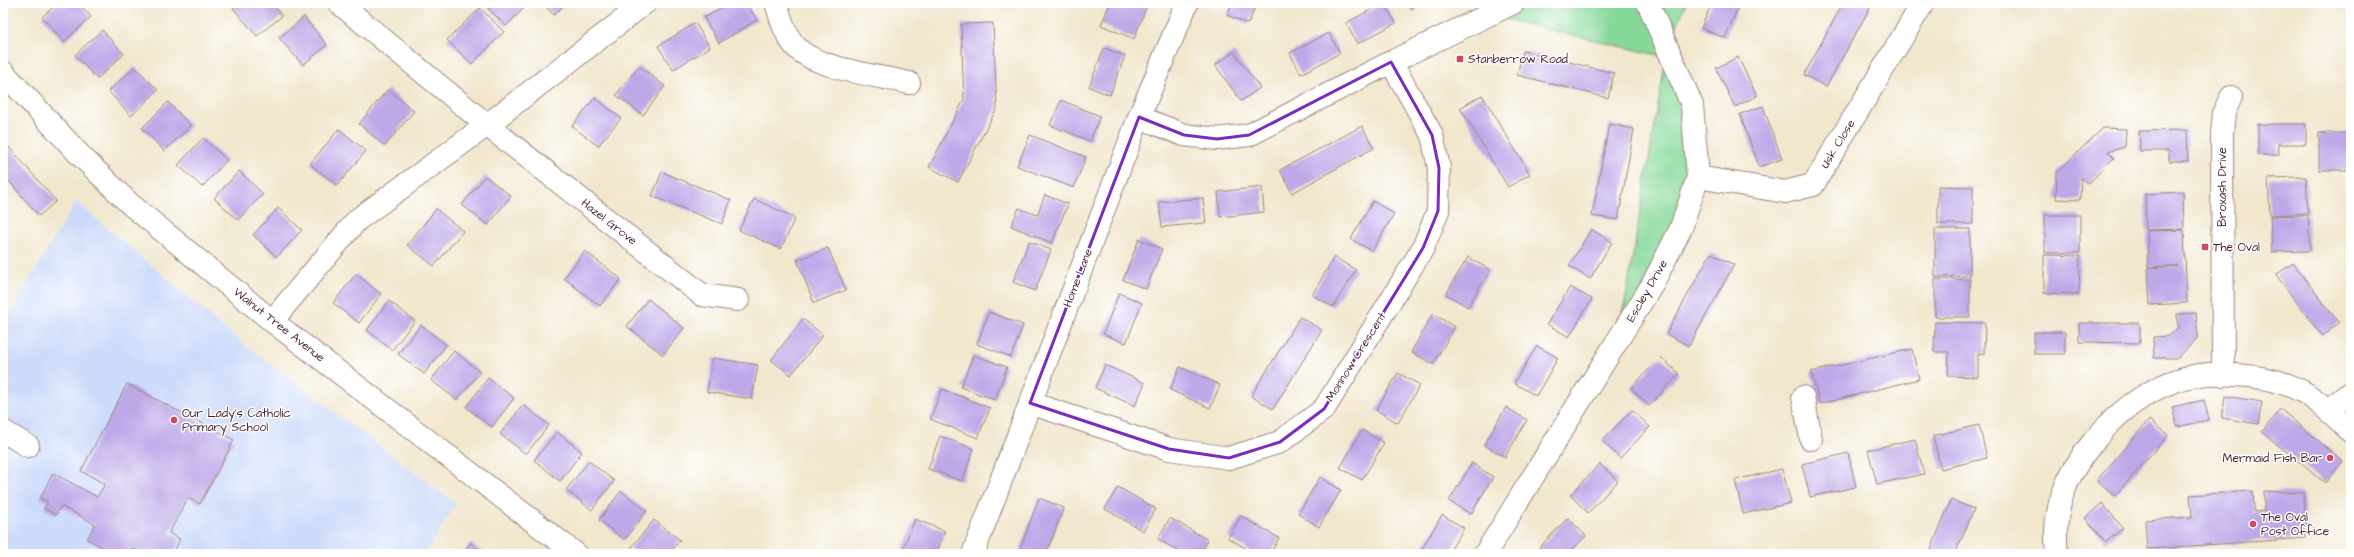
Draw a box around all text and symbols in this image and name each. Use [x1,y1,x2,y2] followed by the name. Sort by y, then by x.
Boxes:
[1468,51,1568,68] place label: Stanberrow Road
[1455,54,1465,64] marker: Stanberrow Road
[1817,116,1860,172] street label: Usk Close
[2214,147,2231,227] street label: Broxash Drive
[577,195,641,250] street label: Hazel Grove
[2213,239,2260,256] place label: The Oval
[2200,242,2210,252] marker: The Oval
[1059,246,1097,310] street label: Home Lane
[1622,256,1673,326] street label: Escley Drive
[230,284,329,366] street label: Walnut Tree Avenue
[1322,309,1390,405] street label: Monnow Crescent
[182,405,291,437] place label: Our Lady's Catholic Primary School
[169,415,179,425] marker: Our Lady's Catholic Primary School
[2223,450,2322,467] place label: Mermaid Fish Bar
[2325,453,2335,463] marker: Mermaid Fish Bar
[2261,509,2330,540] place label: The Oval Post Office
[2248,519,2258,529] marker: The Oval Post Office

